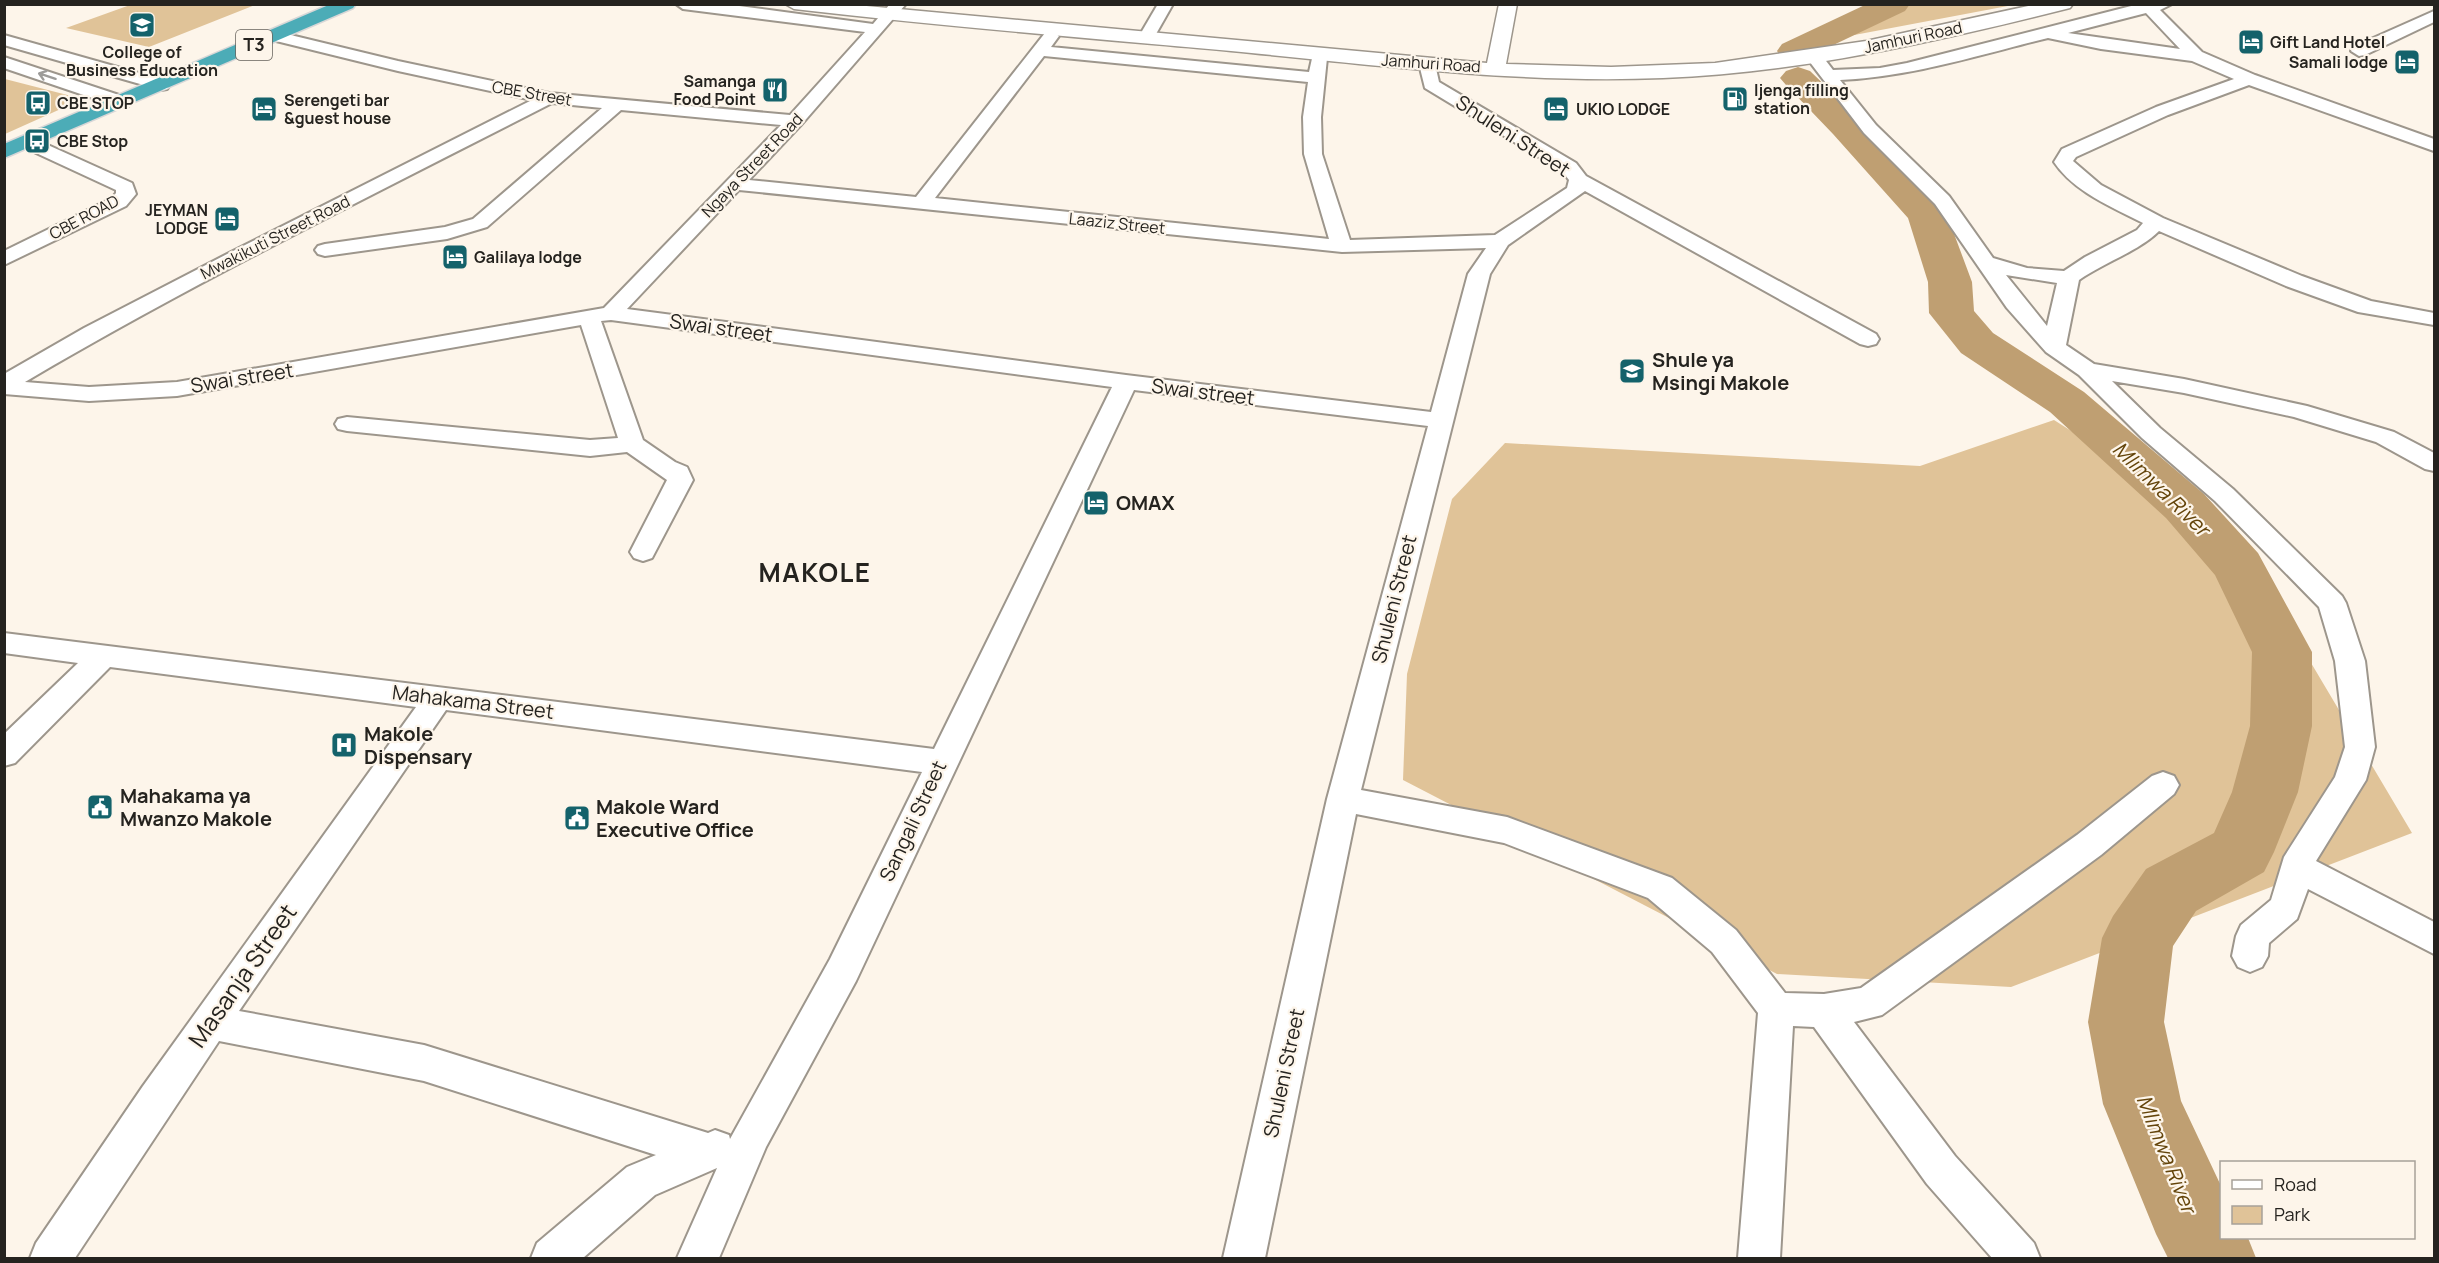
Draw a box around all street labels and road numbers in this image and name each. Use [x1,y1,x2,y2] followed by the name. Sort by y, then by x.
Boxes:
[1862,16,1964,58] street label: Jamhuri Road
[236,30,272,60] road number: T3
[1381,49,1481,77] street label: Jamhuri Road
[490,75,574,111] street label: CBE Street
[1451,88,1576,183] street label: Shuleni Street
[696,108,808,222] street label: Ngaya Street Road
[45,189,123,245] street label: CBE ROAD
[197,190,353,284] street label: Mwakikuti Street Road
[1068,207,1166,239] street label: Laaziz Street
[668,307,774,348] street label: Swai street
[189,356,295,399] street label: Swai street
[1150,372,1256,411] street label: Swai street
[1365,532,1423,666] street label: Shuleni Street
[391,678,555,725] street label: Mahakama Street
[873,756,952,886] street label: Sangali Street
[180,897,304,1054] street label: Masanja Street
[1257,1006,1310,1140] street label: Shuleni Street

